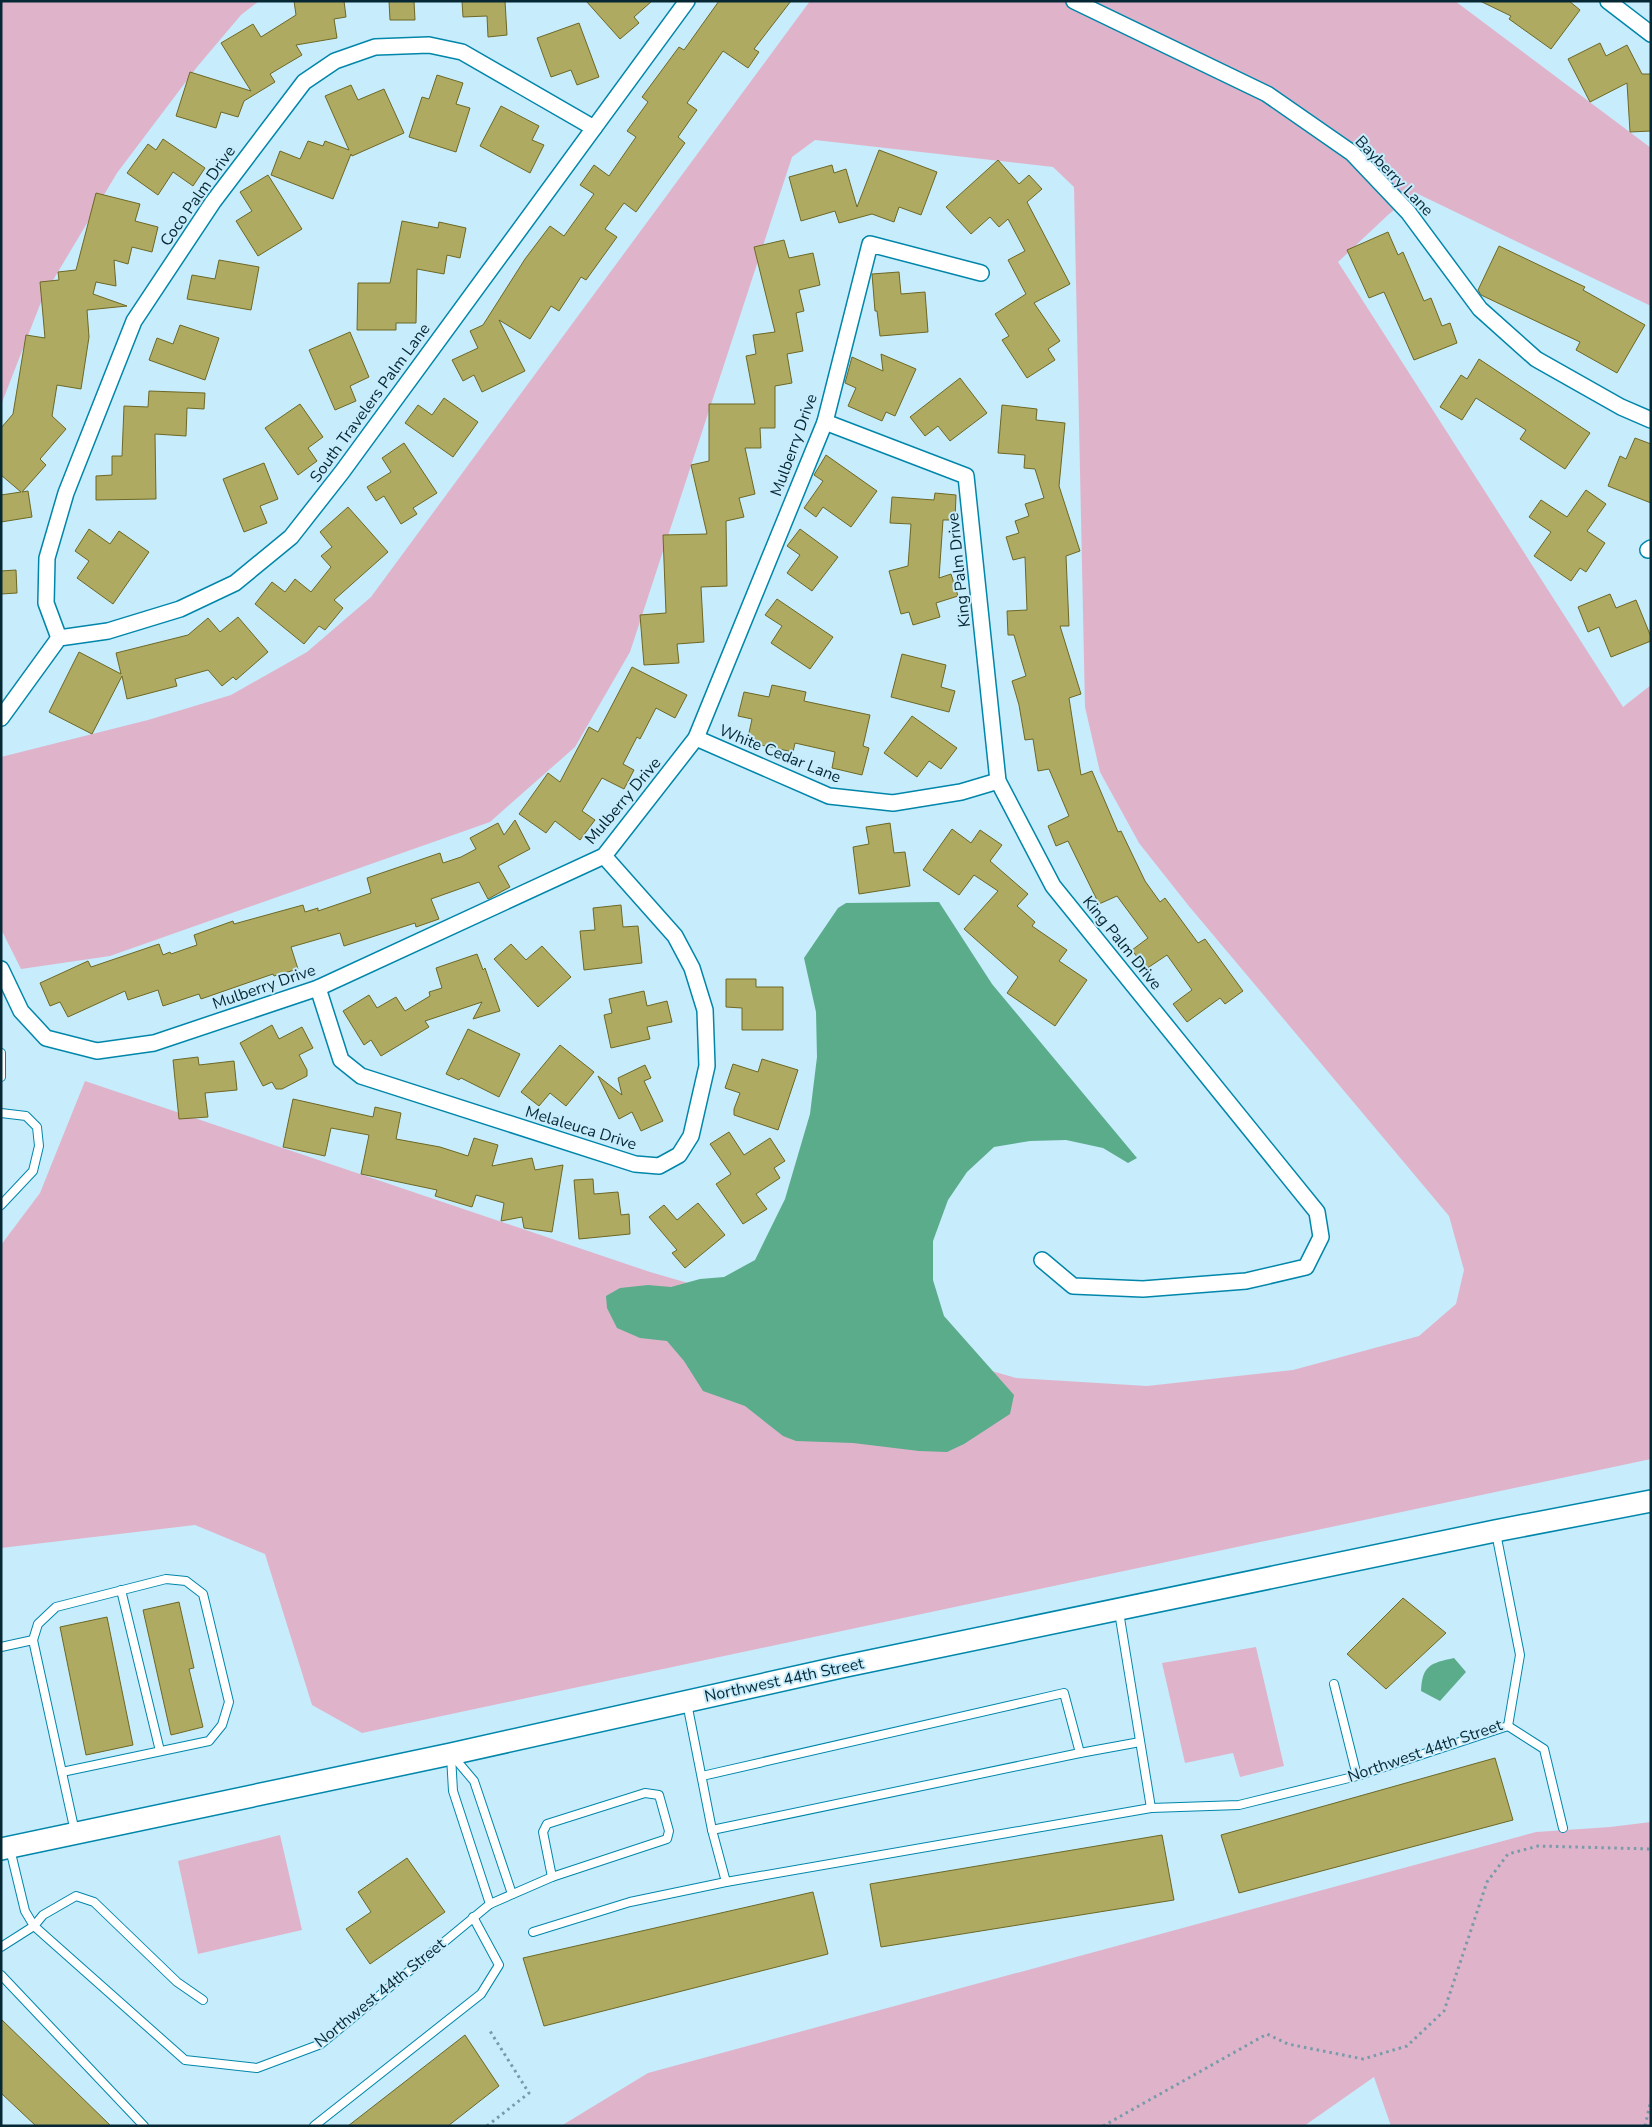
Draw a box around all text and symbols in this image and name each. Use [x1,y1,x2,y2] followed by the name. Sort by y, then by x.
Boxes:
[1350,131,1438,221] street label: Bayberry Lane
[155,141,241,251] street label: Coco Palm Drive
[305,319,435,487] street label: South Travelers Palm Lane
[765,391,823,499] street label: Mulberry Drive
[942,512,976,628] street label: King Palm Drive
[716,720,844,788] street label: White Cedar Lane
[580,753,666,849] street label: Mulberry Drive
[1077,891,1167,995] street label: King Palm Drive
[210,959,318,1015] street label: Mulberry Drive
[523,1101,639,1155] street label: Melaleuca Drive
[702,1652,866,1708] street label: Northwest 44th Street
[1345,1714,1506,1788] street label: Northwest 44th Street
[310,1933,450,2053] street label: Northwest 44th Street

